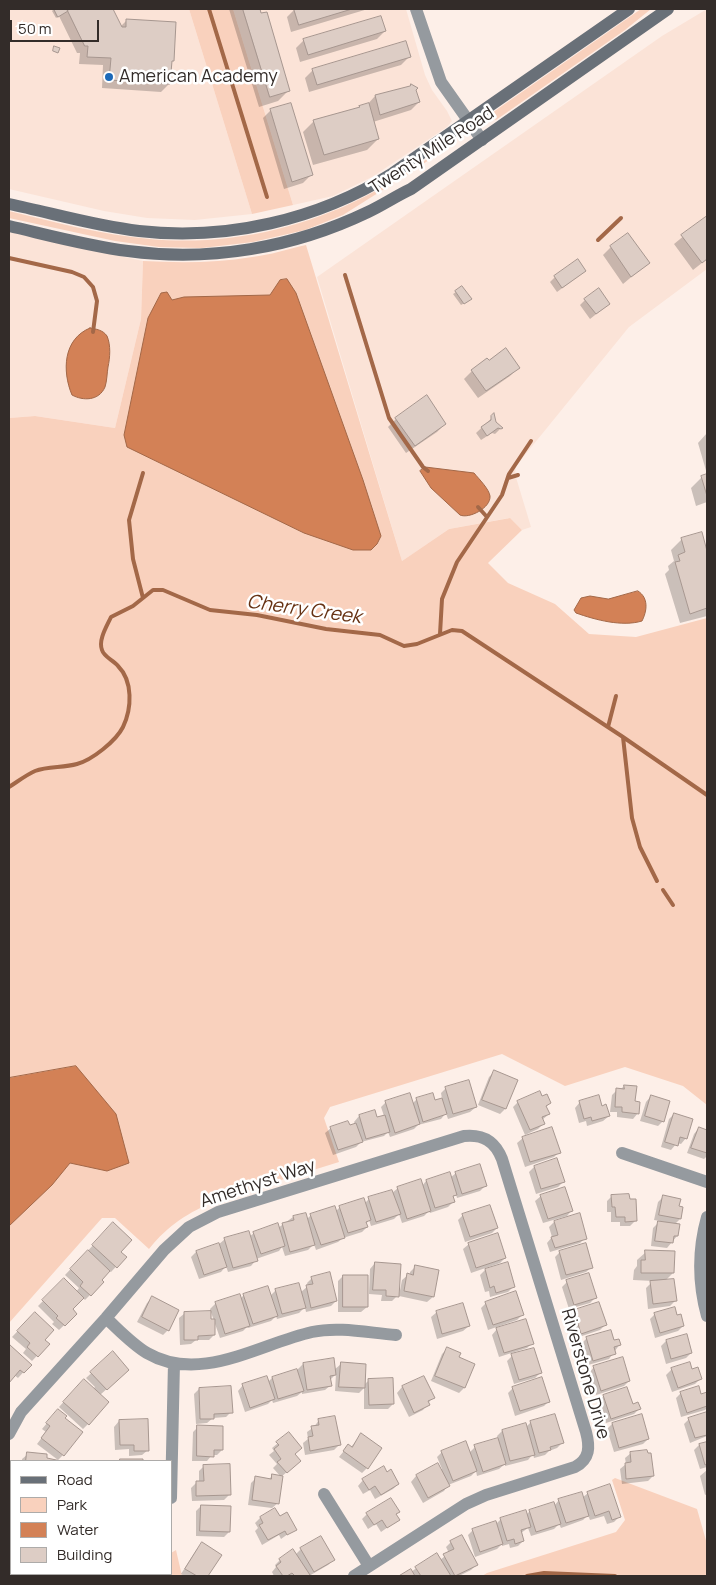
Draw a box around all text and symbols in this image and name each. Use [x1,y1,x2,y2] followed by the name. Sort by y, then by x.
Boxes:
[12,10,101,42] scale bar
[18,18,52,39] text: 50 m
[119,66,278,88] place label: American Academy
[103,71,115,83] marker: American Academy
[366,103,498,199] street label: Twenty Mile Road
[245,591,363,629] water label: Cherry Creek
[198,1155,318,1213] street label: Amethyst Way
[556,1306,614,1442] street label: Riverstone Drive
[10,1460,172,1575] legend
[57,1469,93,1490] text: Road
[57,1494,87,1515] text: Park
[57,1519,99,1540] text: Water
[57,1544,112,1565] text: Building

